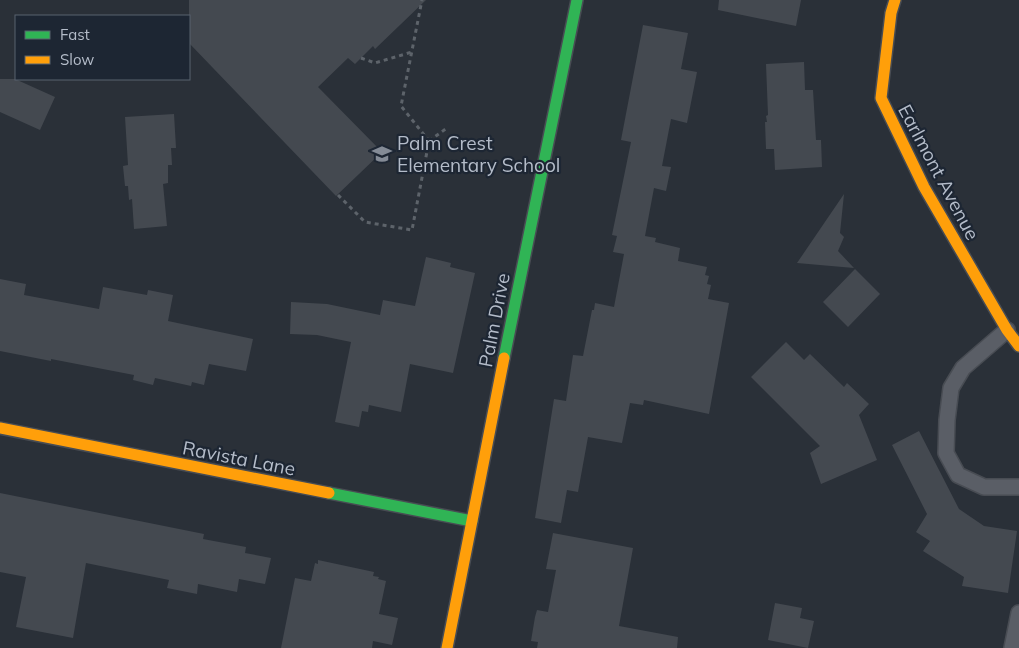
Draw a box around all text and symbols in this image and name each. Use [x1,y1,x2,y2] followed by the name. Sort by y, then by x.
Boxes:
[15,15,190,80] legend
[60,25,90,44] text: Fast
[60,50,94,69] text: Slow
[893,100,985,244] street label: Earlmont Avenue
[397,131,560,177] place label: Palm Crest Elementary School
[371,143,393,165] school or university icon: Palm Crest Elementary School
[473,271,515,369] street label: Palm Drive
[180,435,298,481] street label: Ravista Lane

